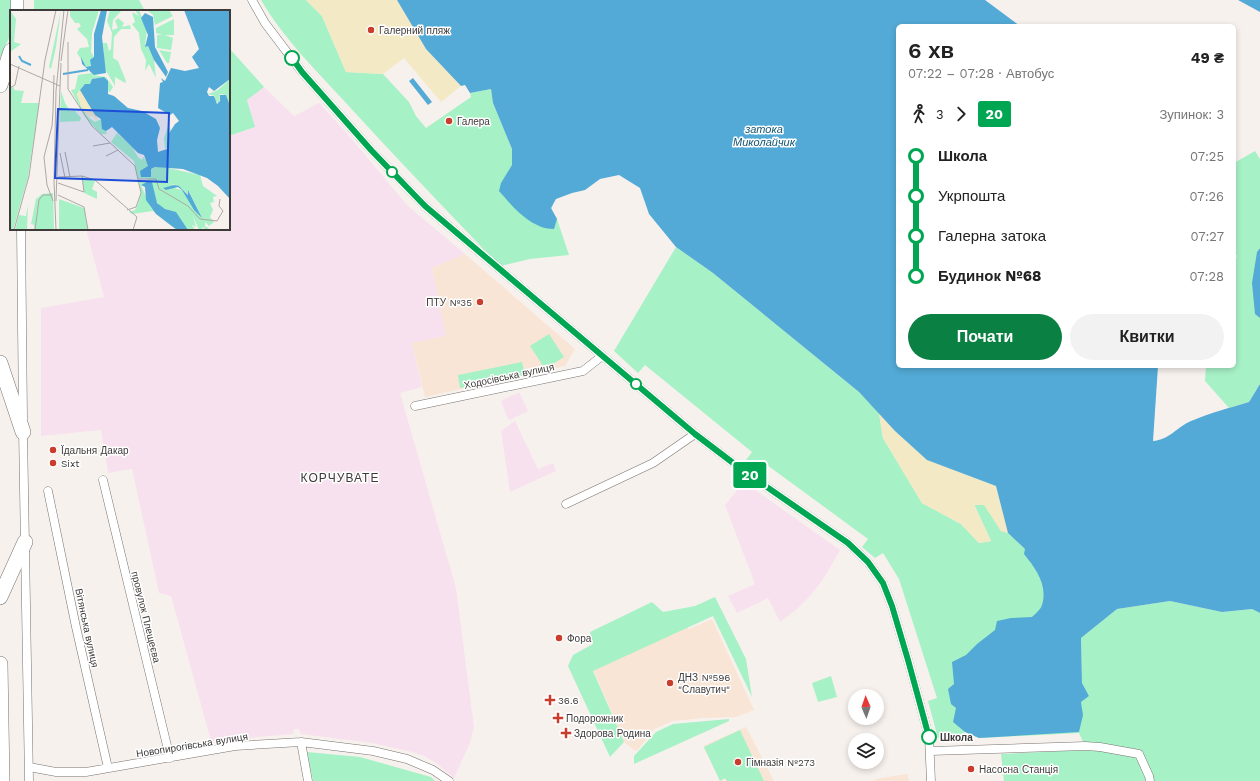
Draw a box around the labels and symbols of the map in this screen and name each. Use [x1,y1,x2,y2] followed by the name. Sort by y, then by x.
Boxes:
[10,10,230,230] inset map
[366,25,376,35] marker: Галерний пляж
[379,25,450,36] place label: Галерний пляж
[284,50,300,66] unlabelled marker
[444,116,454,126] marker: Галера
[457,116,490,127] place label: Галера
[733,123,796,149] water label: затока Миколайчик
[386,166,398,178] unlabelled marker
[426,297,472,308] place label: ПТУ №35
[475,297,485,307] marker: ПТУ №35
[463,361,555,391] street label: Ходосівська вулиця
[630,378,642,390] unlabelled marker
[48,445,58,455] marker: Їдальня Дакар
[61,445,129,456] place label: Їдальня Дакар
[48,458,58,468] marker: Sixt
[61,458,80,469] place label: Sixt
[732,462,768,488] line badge: 20
[301,471,379,485] district label: КОРЧУВАТЕ
[129,570,163,664] street label: провулок Плещеєва
[73,587,101,669] street label: Вітянська вулиця
[554,633,564,643] marker: Фора
[567,633,592,644] place label: Фора
[678,672,730,695] place label: ДНЗ №596 "Славутич"
[665,678,675,688] marker: ДНЗ №596 "Славутич"
[848,689,884,725] north arrow
[545,695,555,705] marker: 36.6
[558,695,579,706] place label: 36.6
[553,713,563,723] marker: Подорожник
[566,713,624,724] place label: Подорожник
[561,728,571,738] marker: Здорова Родина
[574,728,651,739] place label: Здорова Родина
[921,729,937,745] marker: Школа
[135,731,249,759] street label: Новопирогівська вулиця
[940,732,973,743] place label: Школа
[733,757,743,767] marker: Гімназія №273
[746,757,815,768] place label: Гімназія №273
[966,764,976,774] marker: Насосна Станція
[979,764,1058,775] place label: Насосна Станція

